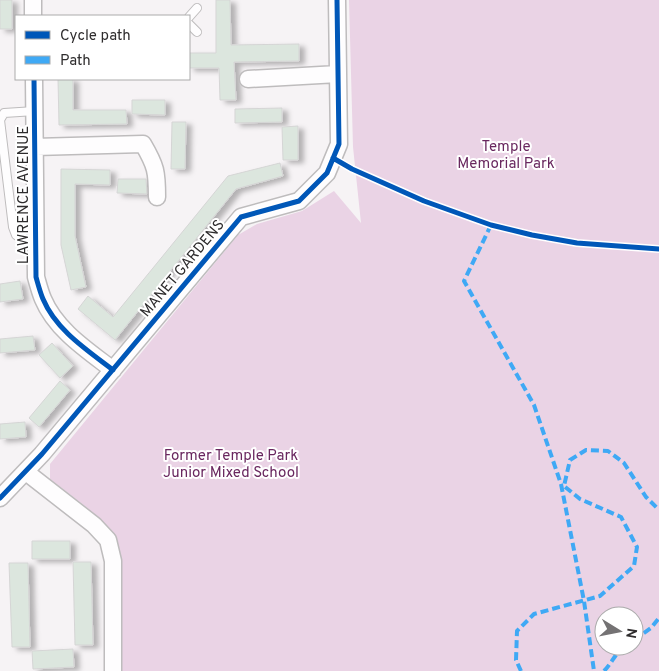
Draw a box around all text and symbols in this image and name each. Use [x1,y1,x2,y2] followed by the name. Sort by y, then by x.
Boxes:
[15,15,190,80] legend
[60,27,131,46] text: Cycle path
[60,52,91,71] text: Path
[15,126,34,264] street label: LAWRENCE AVENUE
[457,138,555,174] park label: Temple Memorial Park
[137,216,229,322] street label: MANET GARDENS
[163,447,299,483] park label: Former Temple Park Junior Mixed School
[594,606,644,656] north arrow
[621,627,640,639] text: N

